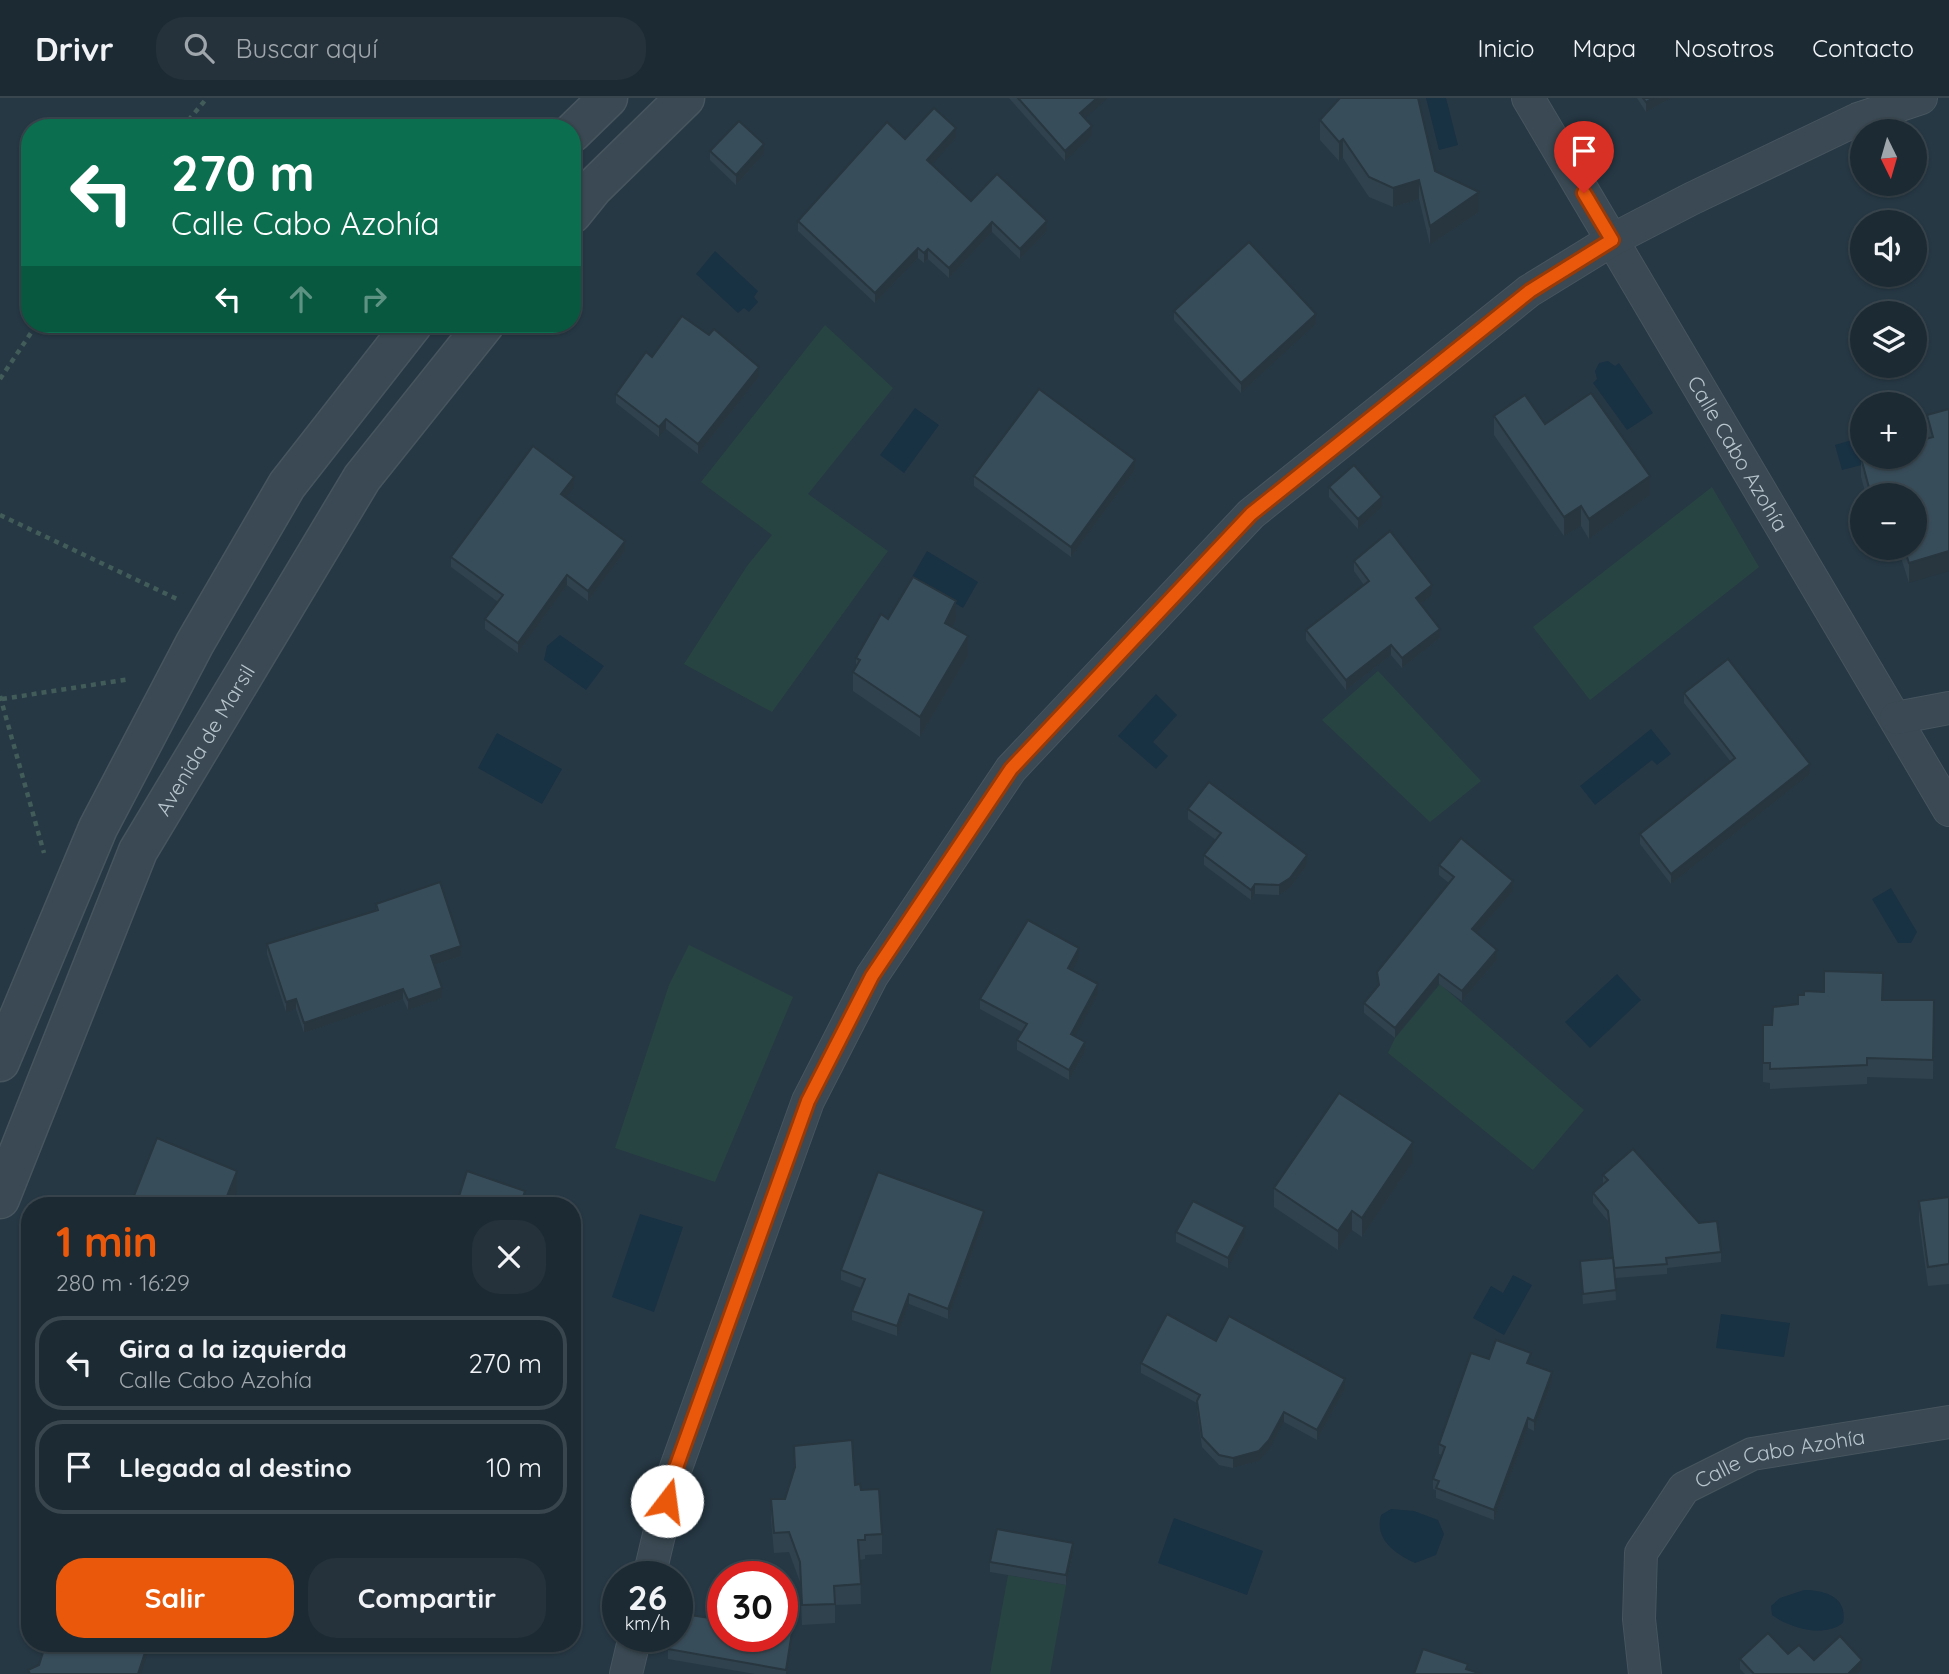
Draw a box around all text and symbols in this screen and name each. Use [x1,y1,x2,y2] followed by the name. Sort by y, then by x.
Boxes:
[156,17,646,80] search box
[35,28,114,69] text: Drivr
[180,29,218,67] icon: search
[236,32,378,65] text: Buscar aquí
[1477,33,1535,63] text: Inicio
[1573,33,1636,63] text: Mapa
[1674,33,1774,63] text: Nosotros
[1812,33,1914,63] text: Contacto
[1850,119,1927,196] north arrow
[1850,119,1927,560] map controls
[1554,121,1614,193] pin
[1565,132,1603,170] icon: arrive
[171,142,315,203] text: 270 m
[56,147,147,238] icon: left
[171,203,440,243] text: Calle Cabo Azohía
[1850,210,1927,287] button: sound
[209,280,247,318] icon: left
[282,280,320,318] icon: ahead
[355,280,393,318] icon: right
[1850,301,1927,378] button: layers
[1682,371,1794,536] street label: Calle Cabo Azohía
[1850,392,1927,469] button: +
[1850,483,1927,560] button: −
[149,660,260,820] street label: Avenida de Marsil
[56,1215,158,1268] text: 1 min
[472,1220,546,1294] button: close
[56,1268,190,1297] text: 280 m · 16:29
[119,1332,347,1365] text: Gira a la izquierda
[60,1344,98,1382] icon: left
[468,1347,542,1380] text: 270 m
[119,1365,312,1394] text: Calle Cabo Azohía
[1690,1423,1867,1494] street label: Calle Cabo Azohía
[60,1448,98,1486] icon: arrive
[119,1451,352,1484] text: Llegada al destino
[486,1451,542,1484] text: 10 m
[630,1464,704,1538] position arrow
[56,1558,294,1638] button: Salir
[308,1558,546,1638] button: Compartir
[707,1561,798,1652] speed limit sign: 30
[628,1575,667,1619] text: 26
[625,1612,670,1635] text: km/h

